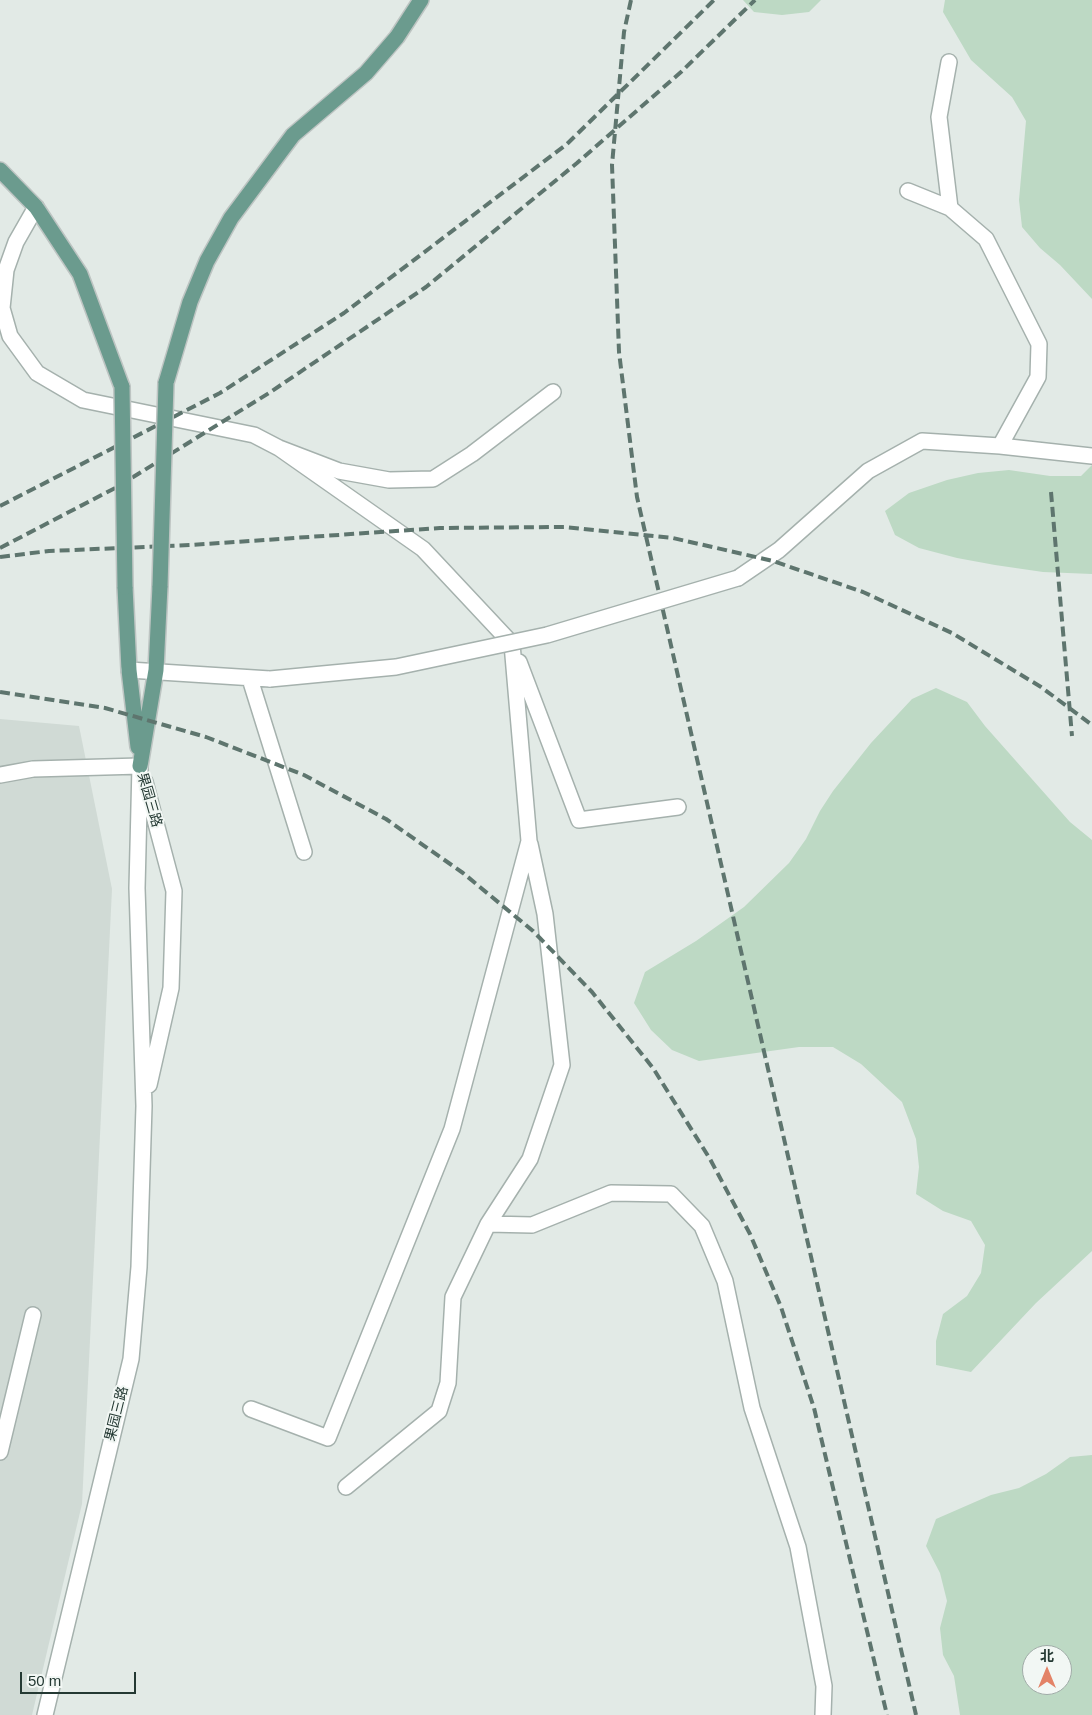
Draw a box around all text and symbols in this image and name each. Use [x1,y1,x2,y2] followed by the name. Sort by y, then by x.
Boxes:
[133,771,165,829] street label: 果园三路
[102,1385,132,1443] street label: 果园三路
[1022,1645,1072,1695] north arrow
[1040,1648,1054,1664] text: 北
[22,1662,139,1694] scale bar
[28,1672,61,1689] text: 50 m

